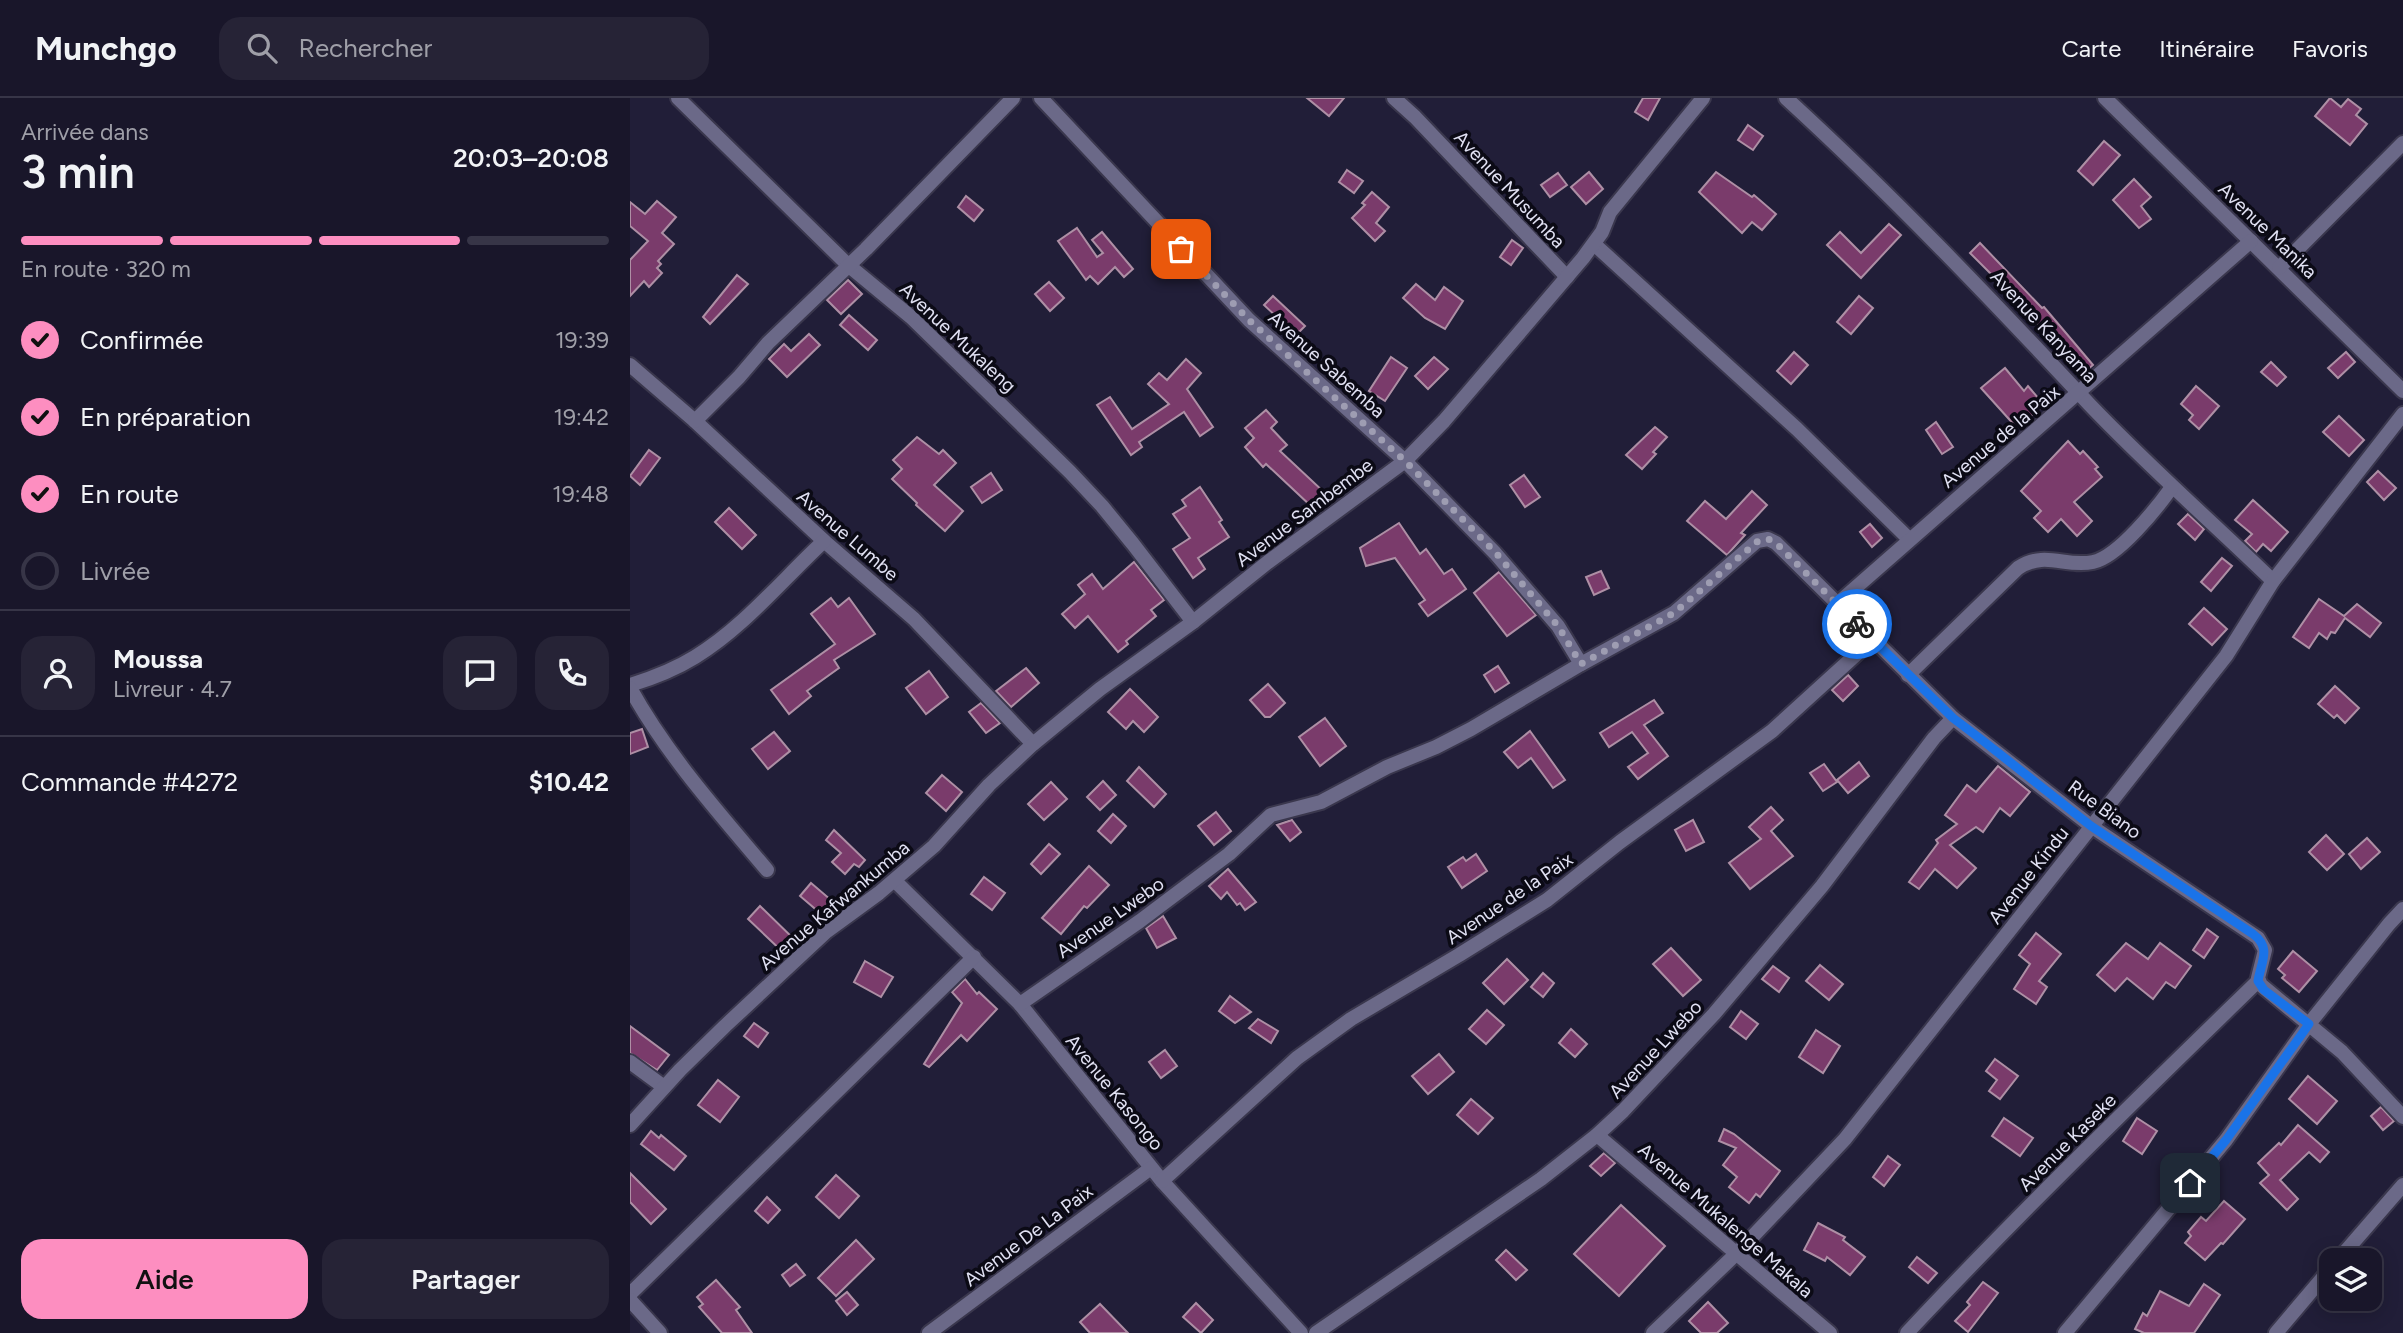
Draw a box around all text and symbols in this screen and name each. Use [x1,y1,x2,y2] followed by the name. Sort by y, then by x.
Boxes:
[219,17,709,80] search box
[35,29,177,68] text: Munchgo
[243,29,281,67] icon: search
[299,32,432,64] text: Rechercher
[2061,34,2121,63] text: Carte
[2159,34,2254,63] text: Itinéraire
[2292,34,2368,63] text: Favoris
[21,118,149,146] text: Arrivée dans
[1449,126,1570,253] street label: Avenue Musumba
[453,142,609,174] text: 20:03–20:08
[21,144,135,200] text: 3 min
[2213,177,2322,283] street label: Avenue Manika
[1151,219,1211,279] pin
[1162,230,1200,268] icon: bag
[21,255,191,283] text: En route · 320 m
[1985,265,2102,388] street label: Avenue Kanyama
[895,278,1021,397] street label: Avenue Mukaleng
[1264,306,1390,423] street label: Avenue Sabemba
[21,321,59,359] icon: check
[80,324,203,356] text: Confirmée
[555,326,609,354] text: 19:39
[1936,380,2064,493] street label: Avenue de la Paix
[21,398,59,436] icon: check
[80,401,251,433] text: En préparation
[554,403,609,431] text: 19:42
[1231,453,1377,571] street label: Avenue Sambembe
[21,475,59,513] icon: check
[80,478,179,510] text: En route
[552,480,609,508] text: 19:48
[792,485,903,586] street label: Avenue Lumbe
[80,555,150,587] text: Livrée
[1822,589,1892,659] courier
[1838,605,1876,643] icon: bike
[21,636,95,710] button: person
[443,636,517,710] button: chat
[535,636,609,710] button: phone
[113,643,203,675] text: Moussa
[113,675,232,703] text: Livreur · 4.7
[21,766,238,798] text: Commande #4272
[529,766,609,798] text: $10.42
[2064,775,2146,844] street label: Rue Biano
[1983,822,2074,929] street label: Avenue Kindu
[755,836,914,975] street label: Avenue Kafwankumba
[1442,848,1577,949] street label: Avenue de la Paix
[1052,872,1168,963] street label: Avenue Lwebo
[1604,995,1707,1103] street label: Avenue Lwebo
[1061,1030,1168,1155] street label: Avenue Kasongo
[2014,1089,2121,1196] street label: Avenue Kaseke
[1634,1138,1818,1303] street label: Avenue Mukalenge Makala
[2160,1153,2220,1213] pin
[2171,1164,2209,1202] icon: home
[959,1179,1097,1291] street label: Avenue De La Paix
[21,1239,308,1319] button: Aide
[322,1239,609,1319] button: Partager
[2319,1248,2382,1311] map controls
[2319,1248,2382,1311] button: layers

